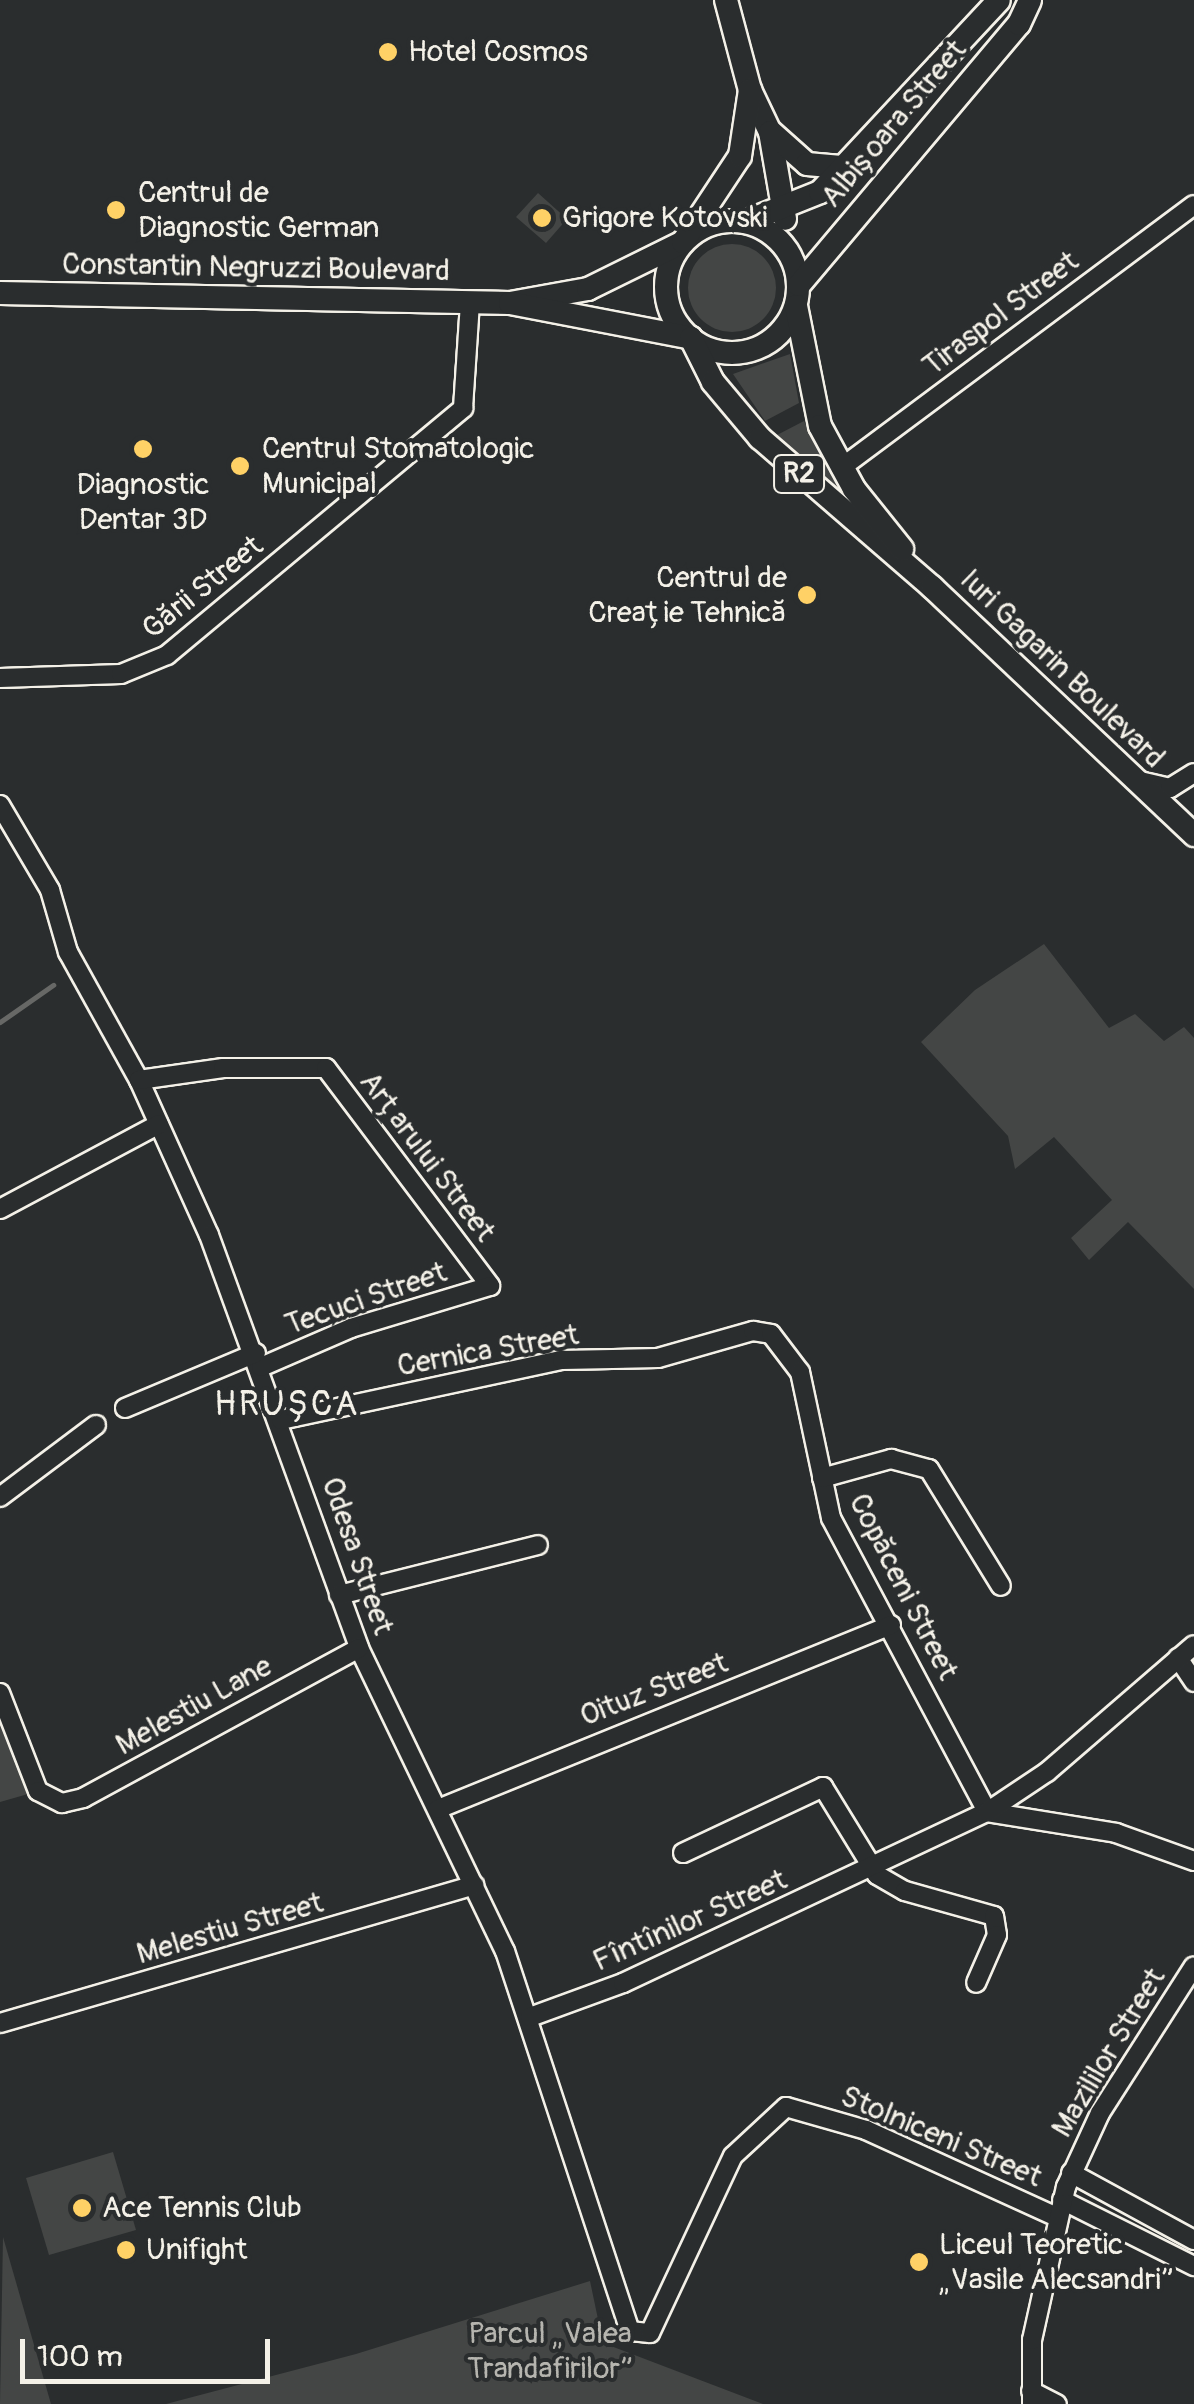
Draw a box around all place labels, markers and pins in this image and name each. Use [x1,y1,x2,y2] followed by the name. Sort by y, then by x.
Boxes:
[408,34,588,70] place label: Hotel Cosmos
[377,41,399,63] marker: Hotel Cosmos
[138,175,380,246] place label: Centrul de Diagnostic German
[103,197,129,223] marker: Centrul de Diagnostic German
[562,200,768,236] place label: Grigore Kotovski
[531,207,553,229] marker: Grigore Kotovski
[262,431,535,502] place label: Centrul Stomatologic Municipal
[130,436,156,462] marker: Diagnostic Dentar 3D
[227,453,253,479] marker: Centrul Stomatologic Municipal
[77,467,209,538] place label: Diagnostic Dentar 3D
[588,560,787,630] place label: Centrul de Creație Tehnică
[796,584,818,606] marker: Centrul de Creație Tehnică
[102,2190,302,2226] place label: Ace Tennis Club
[71,2197,93,2219] marker: Ace Tennis Club
[939,2227,1174,2298] place label: Liceul Teoretic „Vasile Alecsandri”
[146,2232,247,2268] place label: Unifight
[115,2239,137,2261] marker: Unifight
[908,2251,930,2273] marker: Liceul Teoretic „Vasile Alecsandri”

